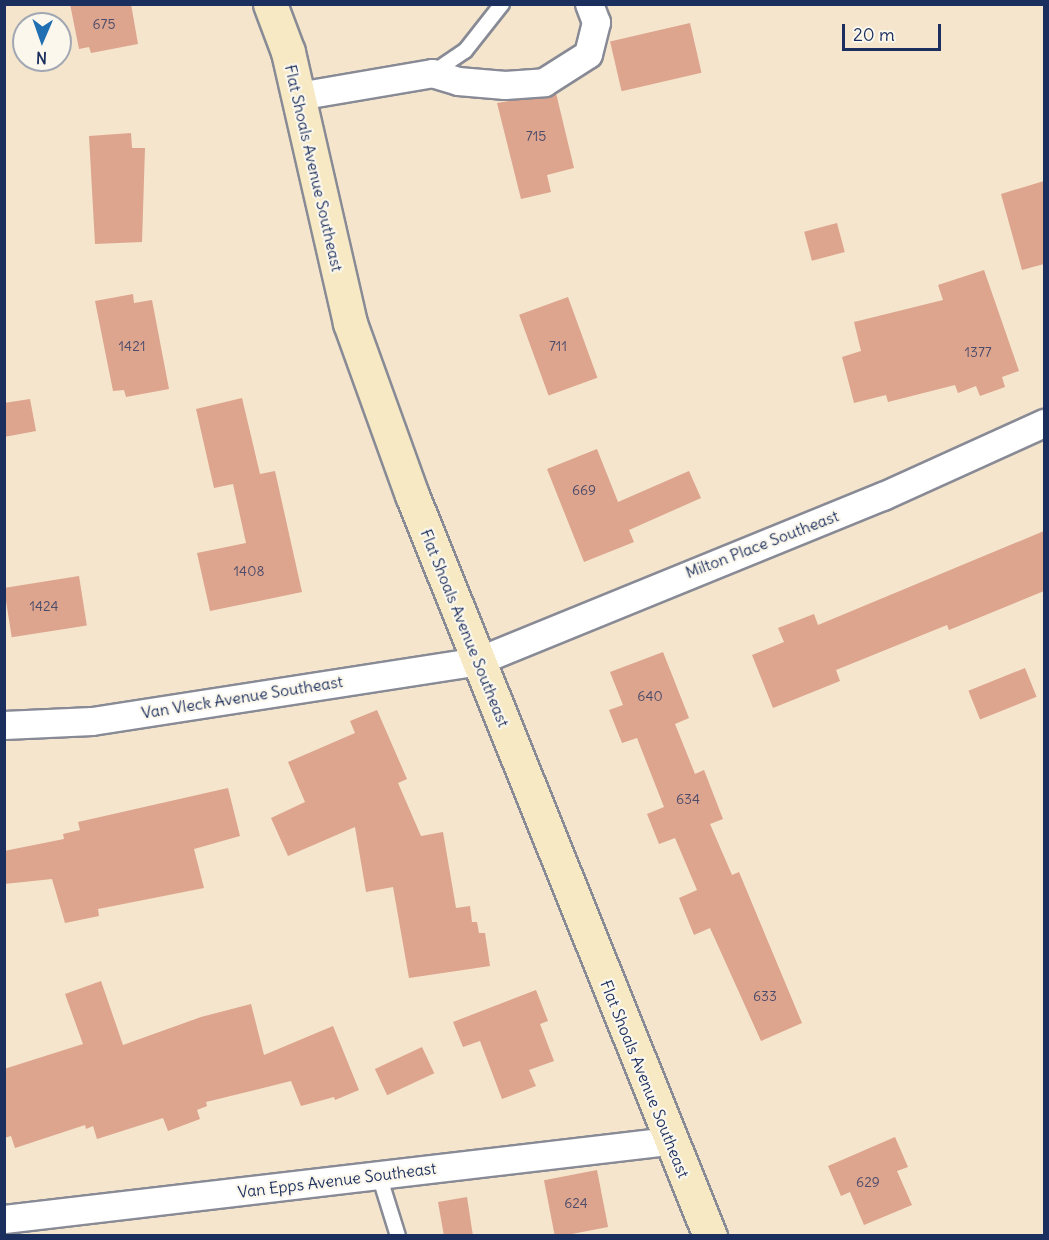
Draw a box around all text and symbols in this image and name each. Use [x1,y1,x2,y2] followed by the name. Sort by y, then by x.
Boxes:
[12,12,72,72] north arrow
[845,12,944,50] scale bar
[93,16,115,32] house number: 675
[853,23,895,46] text: 20 m
[36,48,47,68] text: N
[281,63,347,273] street label: Flat Shoals Avenue Southeast
[526,128,546,144] house number: 715
[119,338,145,354] house number: 1421
[549,338,567,354] house number: 711
[964,344,992,360] house number: 1377
[572,482,596,498] house number: 669
[683,506,841,582] street label: Milton Place Southeast
[416,526,514,730] street label: Flat Shoals Avenue Southeast
[234,563,264,579] house number: 1408
[29,598,59,614] house number: 1424
[140,672,344,722] street label: Van Vleck Avenue Southeast
[637,688,663,704] house number: 640
[676,791,700,807] house number: 634
[596,977,694,1181] street label: Flat Shoals Avenue Southeast
[753,988,777,1004] house number: 633
[237,1158,437,1202] street label: Van Epps Avenue Southeast
[856,1174,880,1190] house number: 629
[564,1195,588,1211] house number: 624

